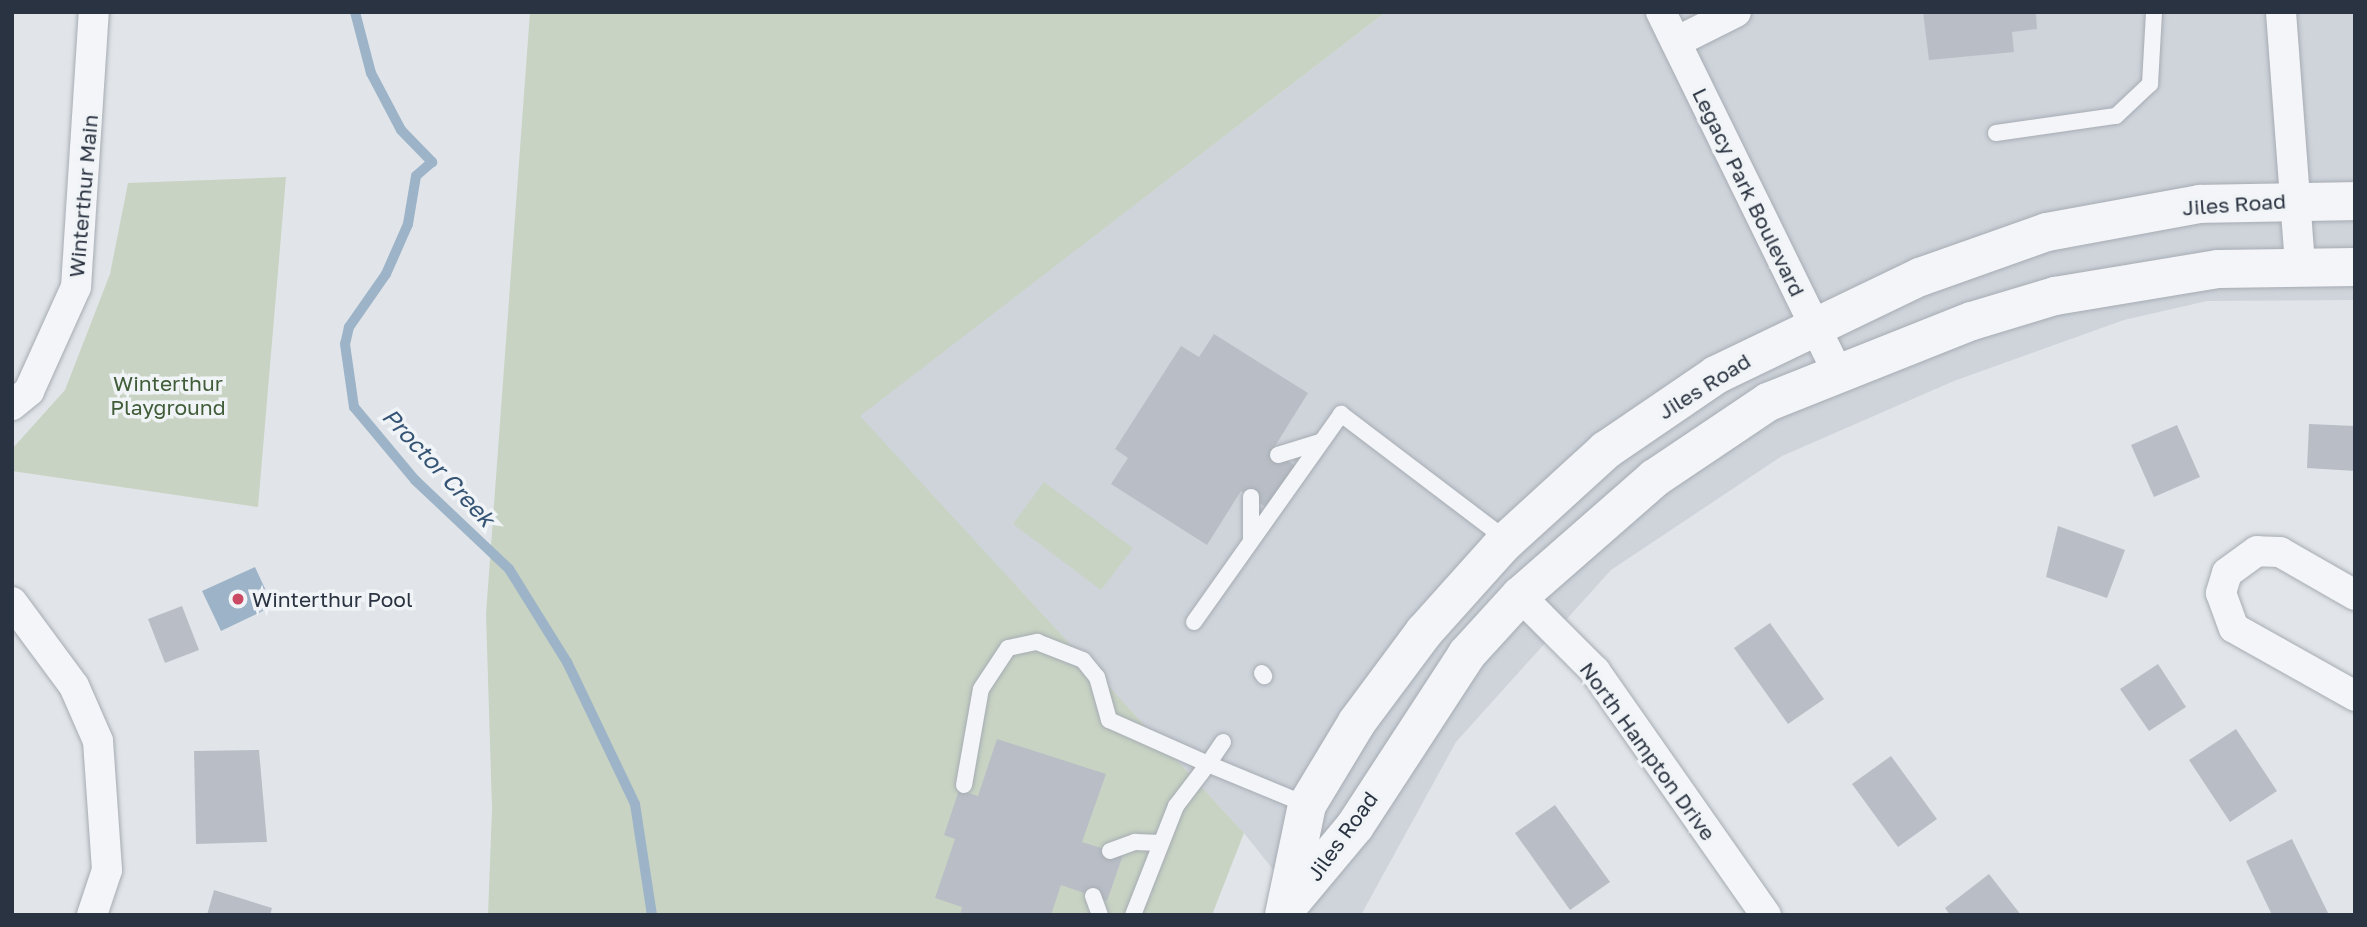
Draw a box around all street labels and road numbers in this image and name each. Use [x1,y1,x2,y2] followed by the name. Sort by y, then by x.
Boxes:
[1687,84,1811,300] street label: Legacy Park Boulevard
[63,113,103,279] street label: Winterthur Main
[2181,188,2287,220] street label: Jiles Road
[1653,348,1755,424] street label: Jiles Road
[1575,657,1721,845] street label: North Hampton Drive
[1301,787,1383,885] street label: Jiles Road

